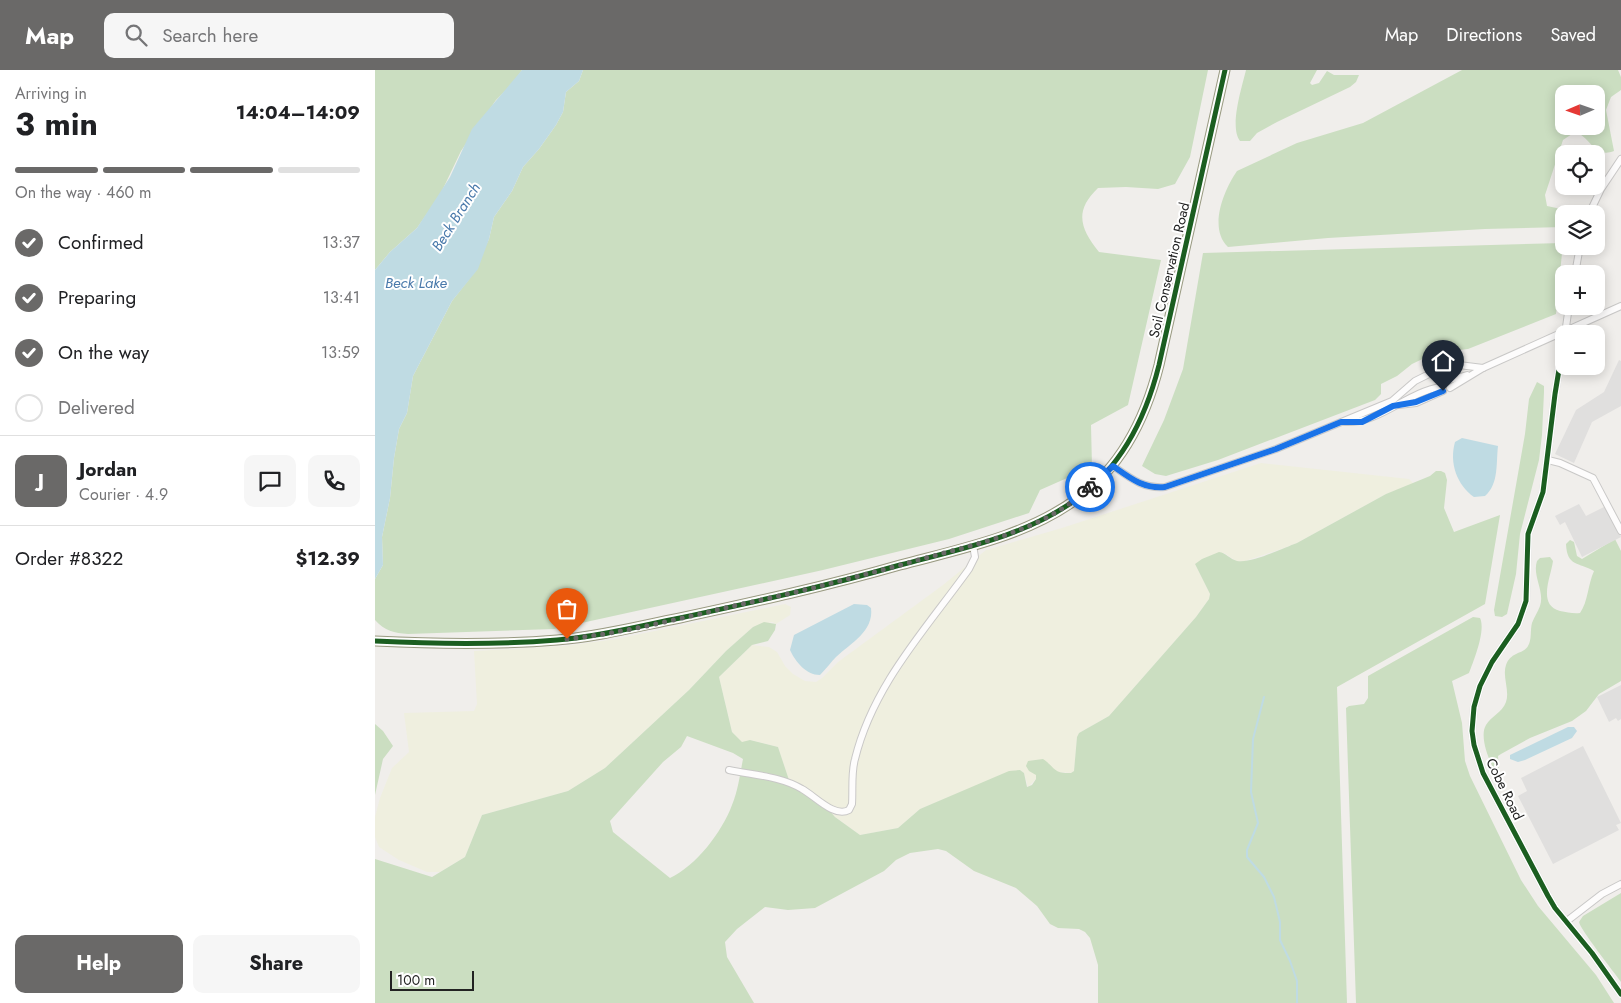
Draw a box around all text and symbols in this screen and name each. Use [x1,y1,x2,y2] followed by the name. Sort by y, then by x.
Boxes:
[104,13,454,58] search box
[25,18,74,53] text: Map
[122,21,150,49] icon: search
[162,22,258,49] text: Search here
[1385,22,1418,48] text: Map
[1446,22,1522,48] text: Directions
[1550,22,1596,48] text: Saved
[15,82,87,105] text: Arriving in
[1555,85,1605,135] north arrow
[1555,85,1605,375] map controls
[236,99,360,126] text: 14:04–14:09
[15,101,98,147] text: 3 min
[1555,145,1605,195] button: locate
[426,178,486,256] water label: Beck Branch
[15,181,151,204] text: On the way · 460 m
[1144,200,1194,340] street label: Soil Conservation Road
[1555,205,1605,255] button: layers
[15,229,43,257] icon: check
[58,229,144,256] text: Confirmed
[322,231,360,254] text: 13:37
[1555,265,1605,315] button: +
[385,272,448,294] water label: Beck Lake
[15,284,43,312] icon: check
[58,284,136,311] text: Preparing
[323,286,360,309] text: 13:41
[1555,325,1605,375] button: −
[15,339,43,367] icon: check
[58,339,149,366] text: On the way
[1422,340,1464,391] pin
[321,341,360,364] text: 13:59
[1429,347,1457,375] icon: home
[58,394,135,421] text: Delivered
[244,455,296,507] button: chat
[308,455,360,507] button: phone
[79,456,137,483] text: Jordan
[1065,462,1115,512] courier
[38,467,44,494] text: J
[1076,473,1104,501] icon: bike
[79,483,168,506] text: Courier · 4.9
[15,545,123,572] text: Order #8322
[295,545,360,572] text: $12.39
[546,588,588,639] pin
[553,595,581,623] icon: bag
[1481,755,1529,823] street label: Cobe Road
[15,935,183,993] button: Help
[193,935,360,993] button: Share
[390,968,474,991] scale bar
[397,970,435,990] text: 100 m

